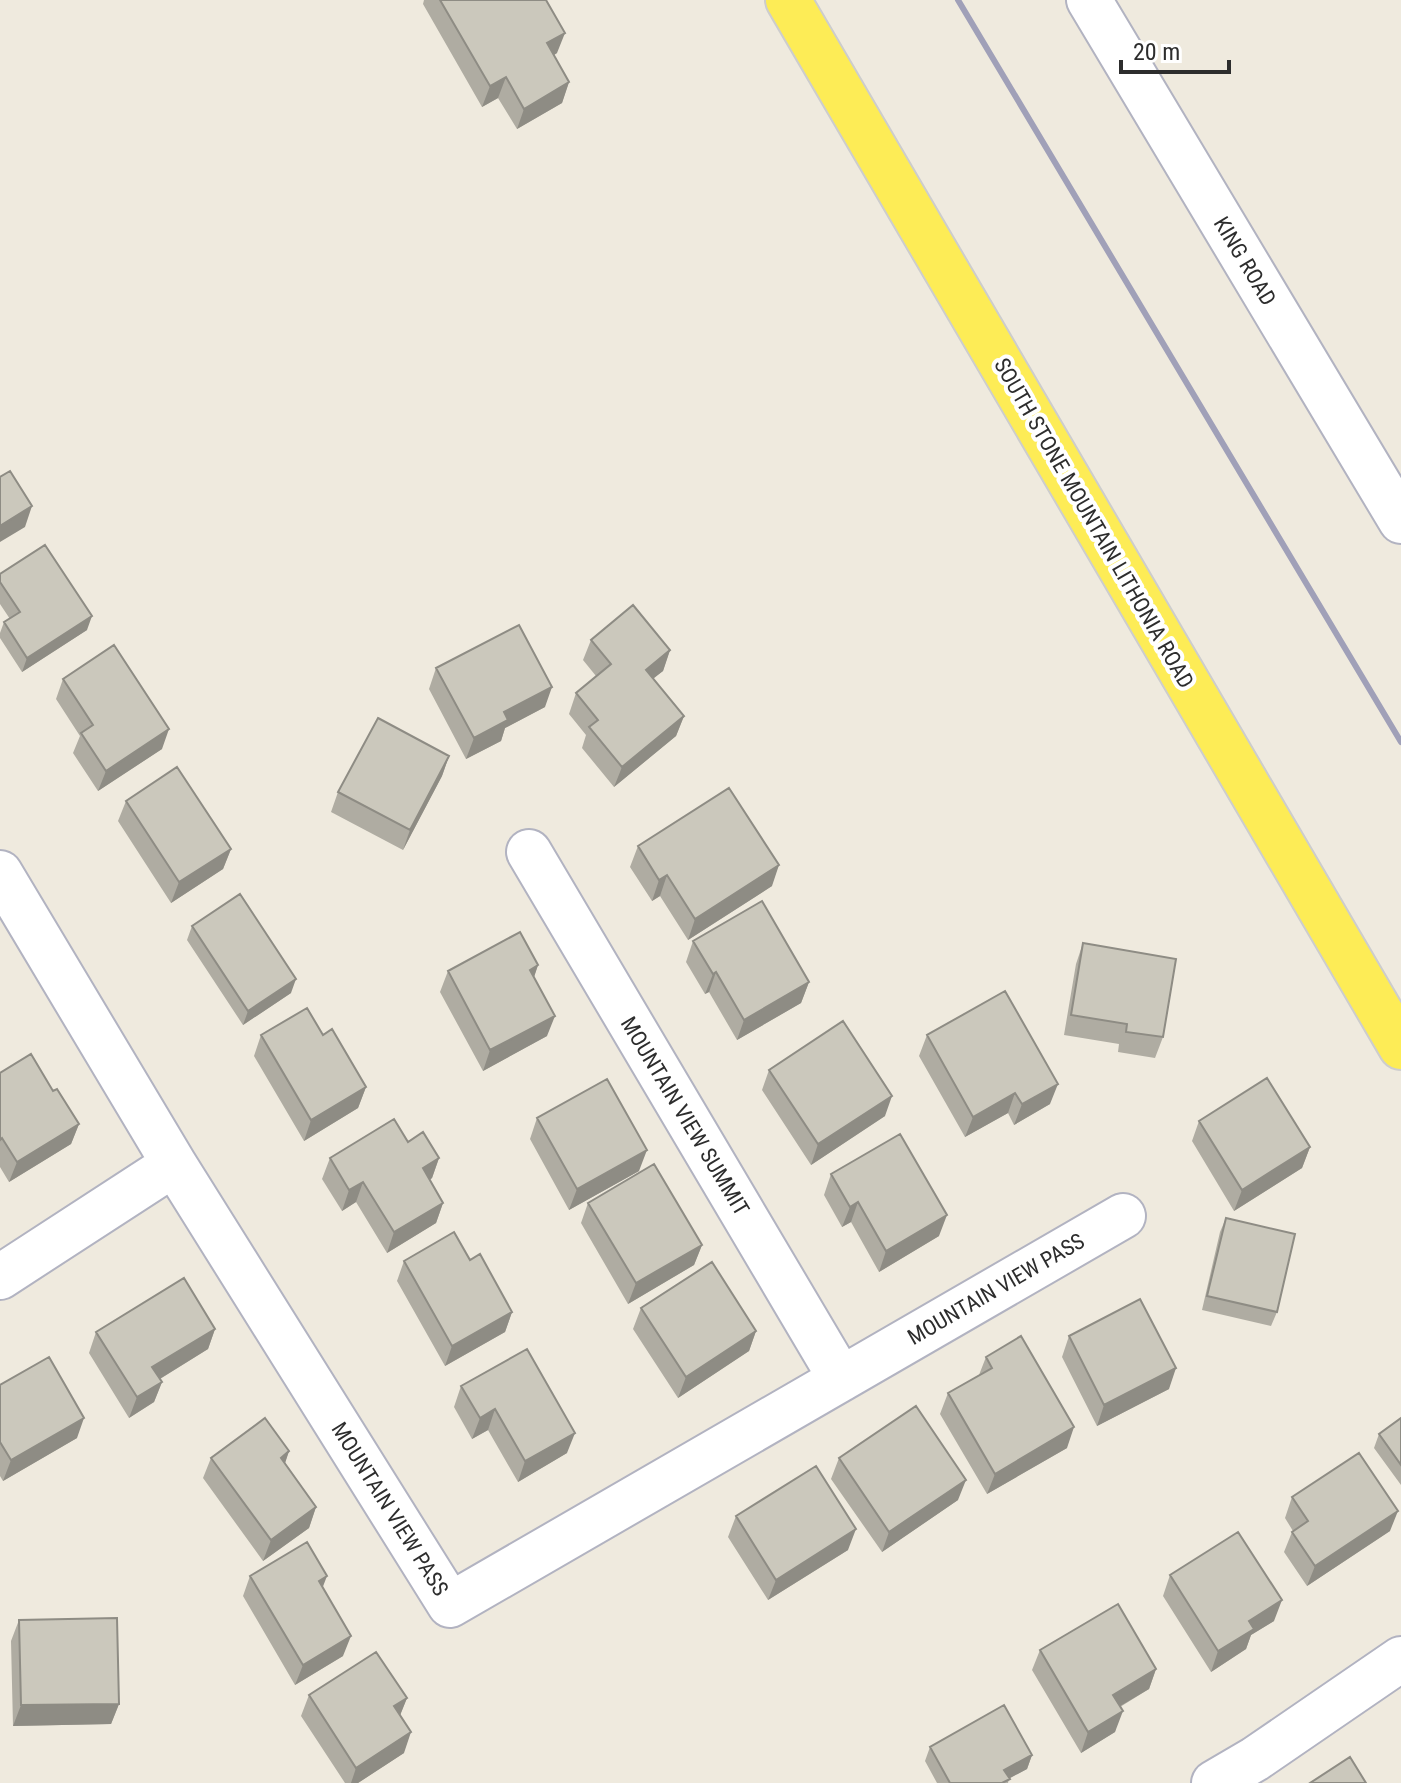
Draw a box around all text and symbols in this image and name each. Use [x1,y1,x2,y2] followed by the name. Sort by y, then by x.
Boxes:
[1121,24,1229,74] scale bar
[1133,38,1180,66] text: 20 m
[1209,212,1281,310] street label: KING ROAD
[989,354,1199,692] street label: SOUTH STONE MOUNTAIN LITHONIA ROAD
[616,1012,754,1220] street label: MOUNTAIN VIEW SUMMIT
[903,1228,1089,1350] street label: MOUNTAIN VIEW PASS
[326,1418,454,1600] street label: MOUNTAIN VIEW PASS

